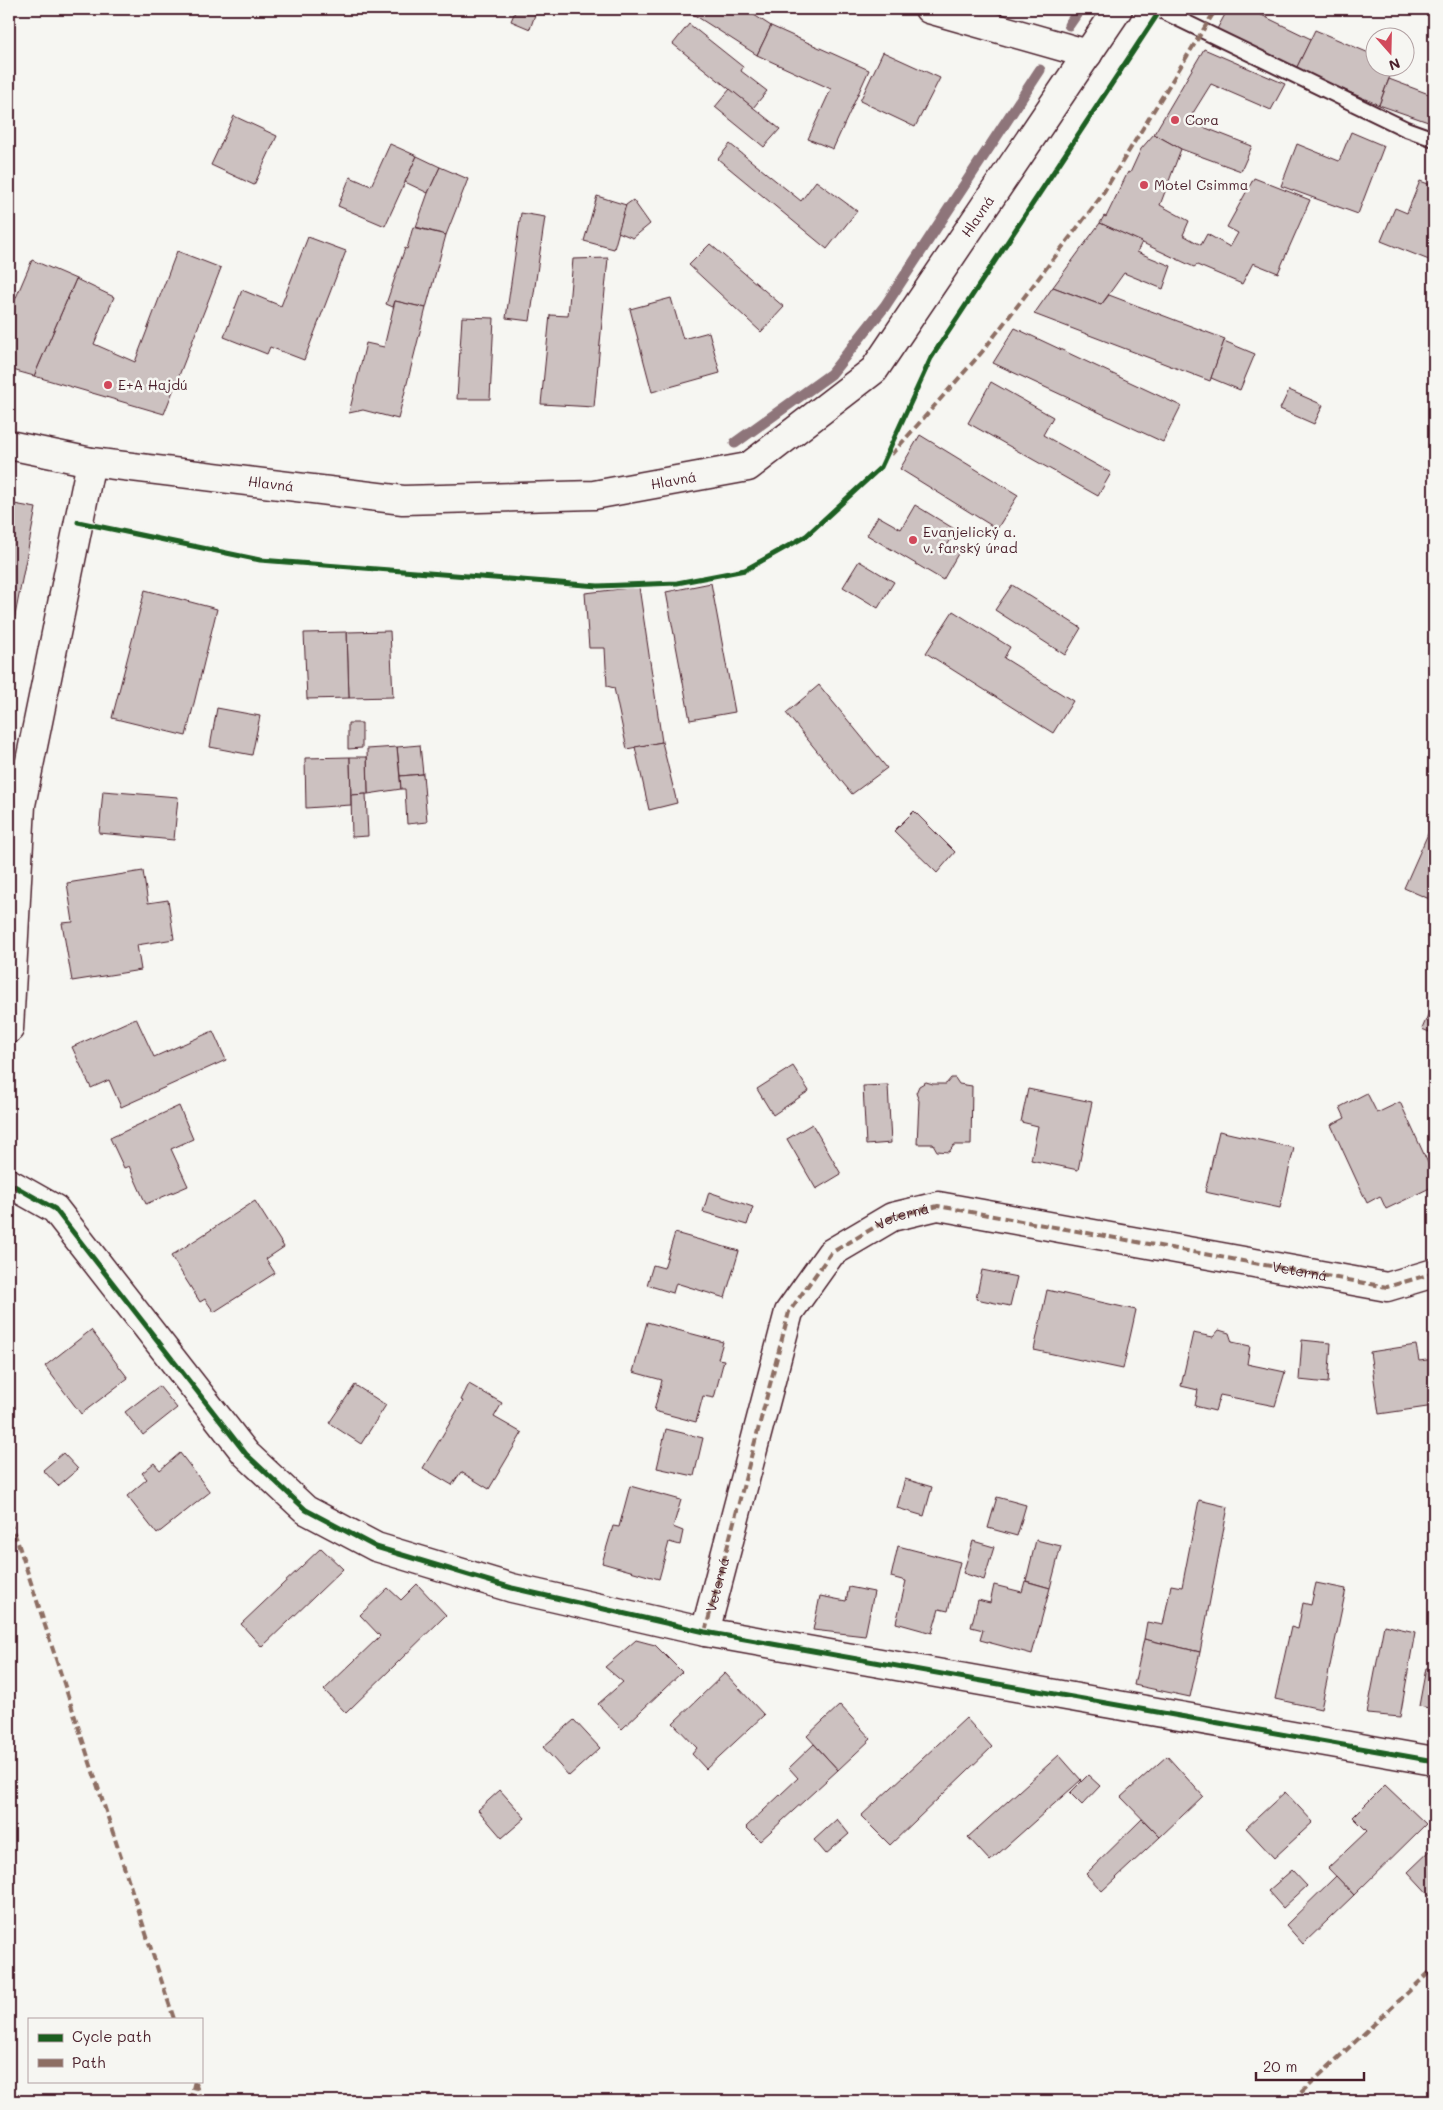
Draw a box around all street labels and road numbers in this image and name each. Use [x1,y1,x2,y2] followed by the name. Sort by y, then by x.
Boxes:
[957,192,998,241] street label: Hlavná
[649,467,698,494] street label: Hlavná
[247,471,295,496] street label: Hlavná
[871,1198,931,1234] street label: Veterná
[1271,1256,1329,1285] street label: Veterná
[701,1555,733,1614] street label: Veterná

